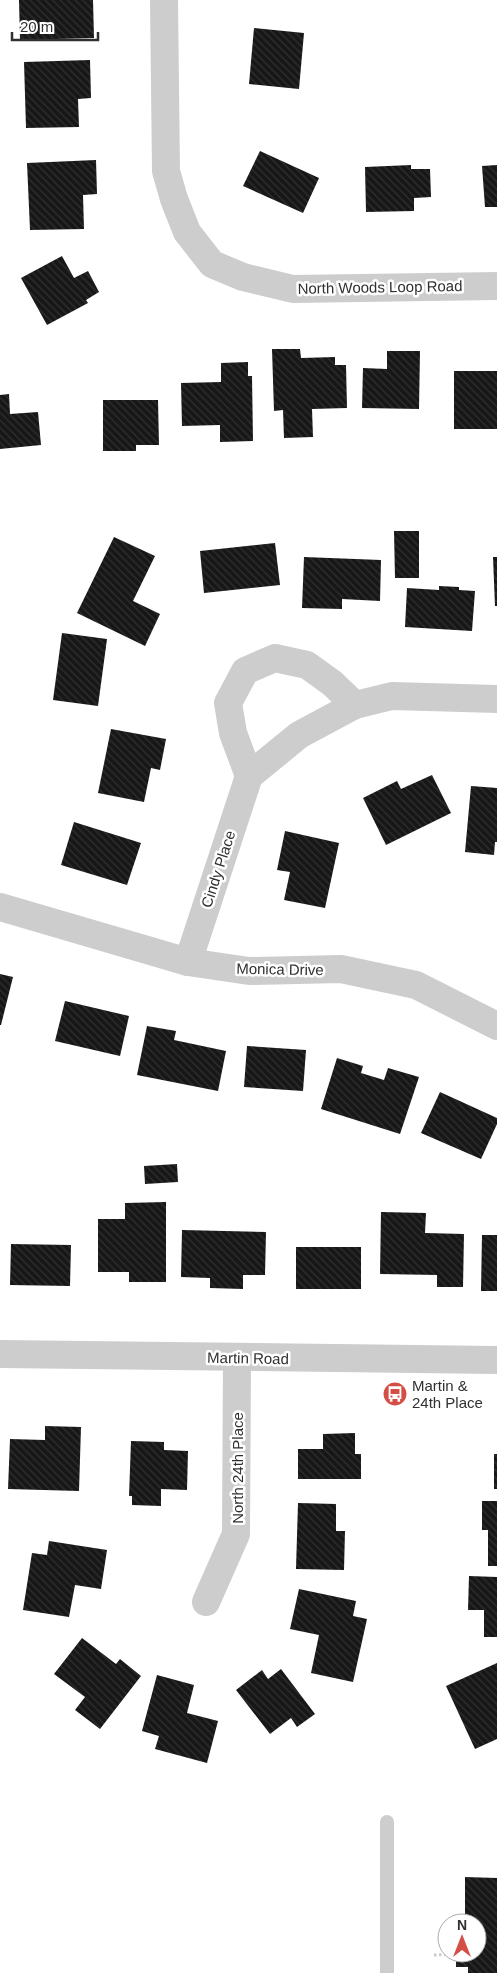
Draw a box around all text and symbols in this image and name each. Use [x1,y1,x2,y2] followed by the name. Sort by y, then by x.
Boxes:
[12,10,99,42] scale bar
[20,18,53,35] text: 20 m
[297,277,463,297] street label: North Woods Loop Road
[198,828,238,910] street label: Cindy Place
[236,960,324,978] street label: Monica Drive
[207,1349,289,1367] street label: Martin Road
[412,1377,483,1411] place label: Martin & 24th Place
[382,1381,408,1407] bus stop icon: Martin & 24th Place
[229,1412,246,1524] street label: North 24th Place
[437,1913,487,1963] north arrow
[457,1917,467,1933] text: N

